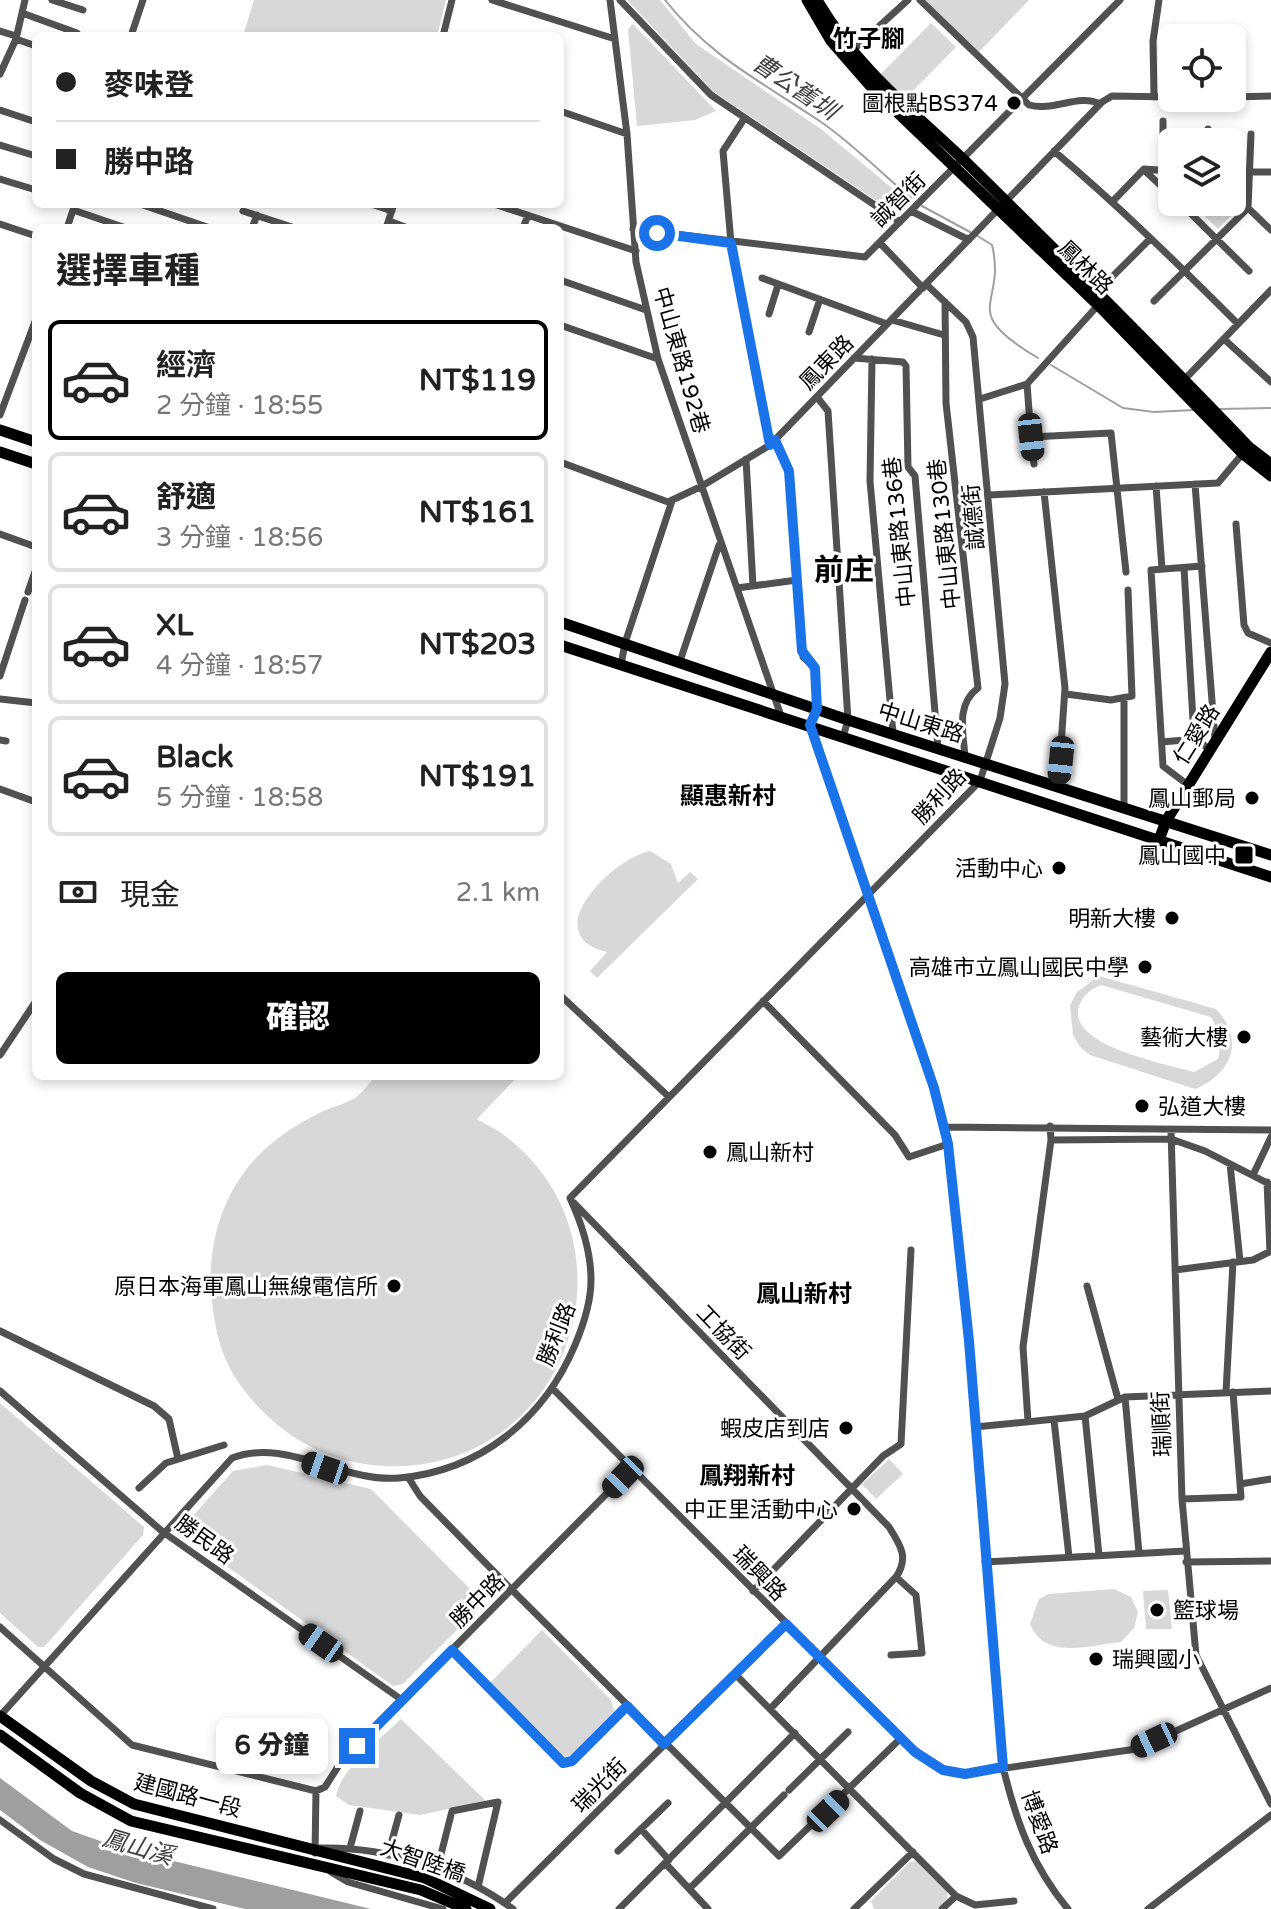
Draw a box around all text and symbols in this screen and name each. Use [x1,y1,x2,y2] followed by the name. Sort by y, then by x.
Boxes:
[1158,24,1246,216] map controls
[1158,24,1246,112] button: locate
[833,25,905,54] district label: 竹子腳
[747,49,845,128] water label: 曹公舊圳
[104,67,194,104] text: 麥味登
[862,91,998,117] place label: 圖根點BS374
[1005,94,1023,112] marker: 圖根點BS374
[1158,128,1246,216] button: layers
[104,144,194,181] text: 勝中路
[866,167,931,232] street label: 誠智街
[639,215,675,251] route start
[1053,235,1118,300] street label: 鳳林路
[56,250,200,293] text: 選擇車種
[648,284,714,437] street label: 中山東路192巷
[794,330,859,395] street label: 鳳東路
[60,344,132,416] icon: car
[156,347,216,384] text: 經濟
[419,362,536,399] text: NT$119
[156,390,323,421] text: 2 分鐘 · 18:55
[1017,412,1045,462] car
[879,455,921,609] street label: 中山東路136巷
[924,457,966,611] street label: 中山東路130巷
[60,476,132,548] icon: car
[156,479,216,516] text: 舒適
[958,483,990,551] street label: 誠德街
[419,494,536,531] text: NT$161
[156,522,323,553] text: 3 分鐘 · 18:56
[814,552,874,589] district label: 前庄
[156,607,193,644] text: XL
[60,608,132,680] icon: car
[419,626,536,663] text: NT$203
[156,650,323,681] text: 4 分鐘 · 18:57
[875,698,967,748] street label: 中山東路
[1168,700,1225,769] street label: 仁愛路
[1047,735,1075,785] car
[156,739,233,776] text: Black
[60,740,132,812] icon: car
[419,758,536,795] text: NT$191
[908,764,972,830] street label: 勝利路
[156,782,323,813] text: 5 分鐘 · 18:58
[680,782,776,811] district label: 顯惠新村
[1148,786,1236,812] place label: 鳳山郵局
[1243,789,1261,807] marker: 鳳山郵局
[1138,843,1226,869] place label: 鳳山國中
[1233,844,1255,866] marker: 鳳山國中
[955,856,1043,882] place label: 活動中心
[1050,859,1068,877] marker: 活動中心
[56,870,100,914] icon: cash
[120,877,180,914] text: 現金
[456,877,540,908] text: 2.1 km
[1068,906,1156,932] place label: 明新大樓
[1163,909,1181,927] marker: 明新大樓
[909,955,1129,981] place label: 高雄市立鳳山國民中學
[1136,958,1154,976] marker: 高雄市立鳳山國民中學
[56,972,540,1064] button: 確認
[1140,1025,1228,1051] place label: 藝術大樓
[1235,1028,1253,1046] marker: 藝術大樓
[1158,1094,1246,1120] place label: 弘道大樓
[1133,1097,1151,1115] marker: 弘道大樓
[726,1140,814,1166] place label: 鳳山新村
[701,1143,719,1161] marker: 鳳山新村
[114,1274,378,1300] place label: 原日本海軍鳳山無線電信所
[385,1277,403,1295] marker: 原日本海軍鳳山無線電信所
[756,1280,852,1309] district label: 鳳山新村
[533,1299,581,1370] street label: 勝利路
[691,1300,756,1365] street label: 工協街
[1148,1391,1176,1457] street label: 瑞順街
[720,1416,830,1442] place label: 蝦皮店到店
[837,1419,855,1437] marker: 蝦皮店到店
[298,1449,352,1487] car
[598,1451,648,1503] car
[699,1462,795,1491] district label: 鳳翔新村
[684,1497,838,1523] place label: 中正里活動中心
[845,1500,863,1518] marker: 中正里活動中心
[170,1510,239,1570] street label: 勝民路
[727,1541,792,1606] street label: 瑞興路
[445,1568,510,1633] street label: 勝中路
[1173,1598,1239,1624] place label: 籃球場
[1148,1601,1166,1619] marker: 籃球場
[294,1619,348,1667] car
[1112,1647,1200,1673] place label: 瑞興國小
[1087,1650,1105,1668] marker: 瑞興國小
[217,1718,329,1774] callout: 6 分鐘
[1127,1719,1181,1761] car
[339,1728,375,1764] route end
[234,1730,310,1761] text: 6 分鐘
[567,1753,632,1818] street label: 瑞光街
[131,1769,244,1823] street label: 建國路一段
[802,1786,854,1836] car
[1016,1787,1063,1858] street label: 博愛路
[99,1824,179,1872] water label: 鳳山溪
[377,1834,469,1888] street label: 大智陸橋

